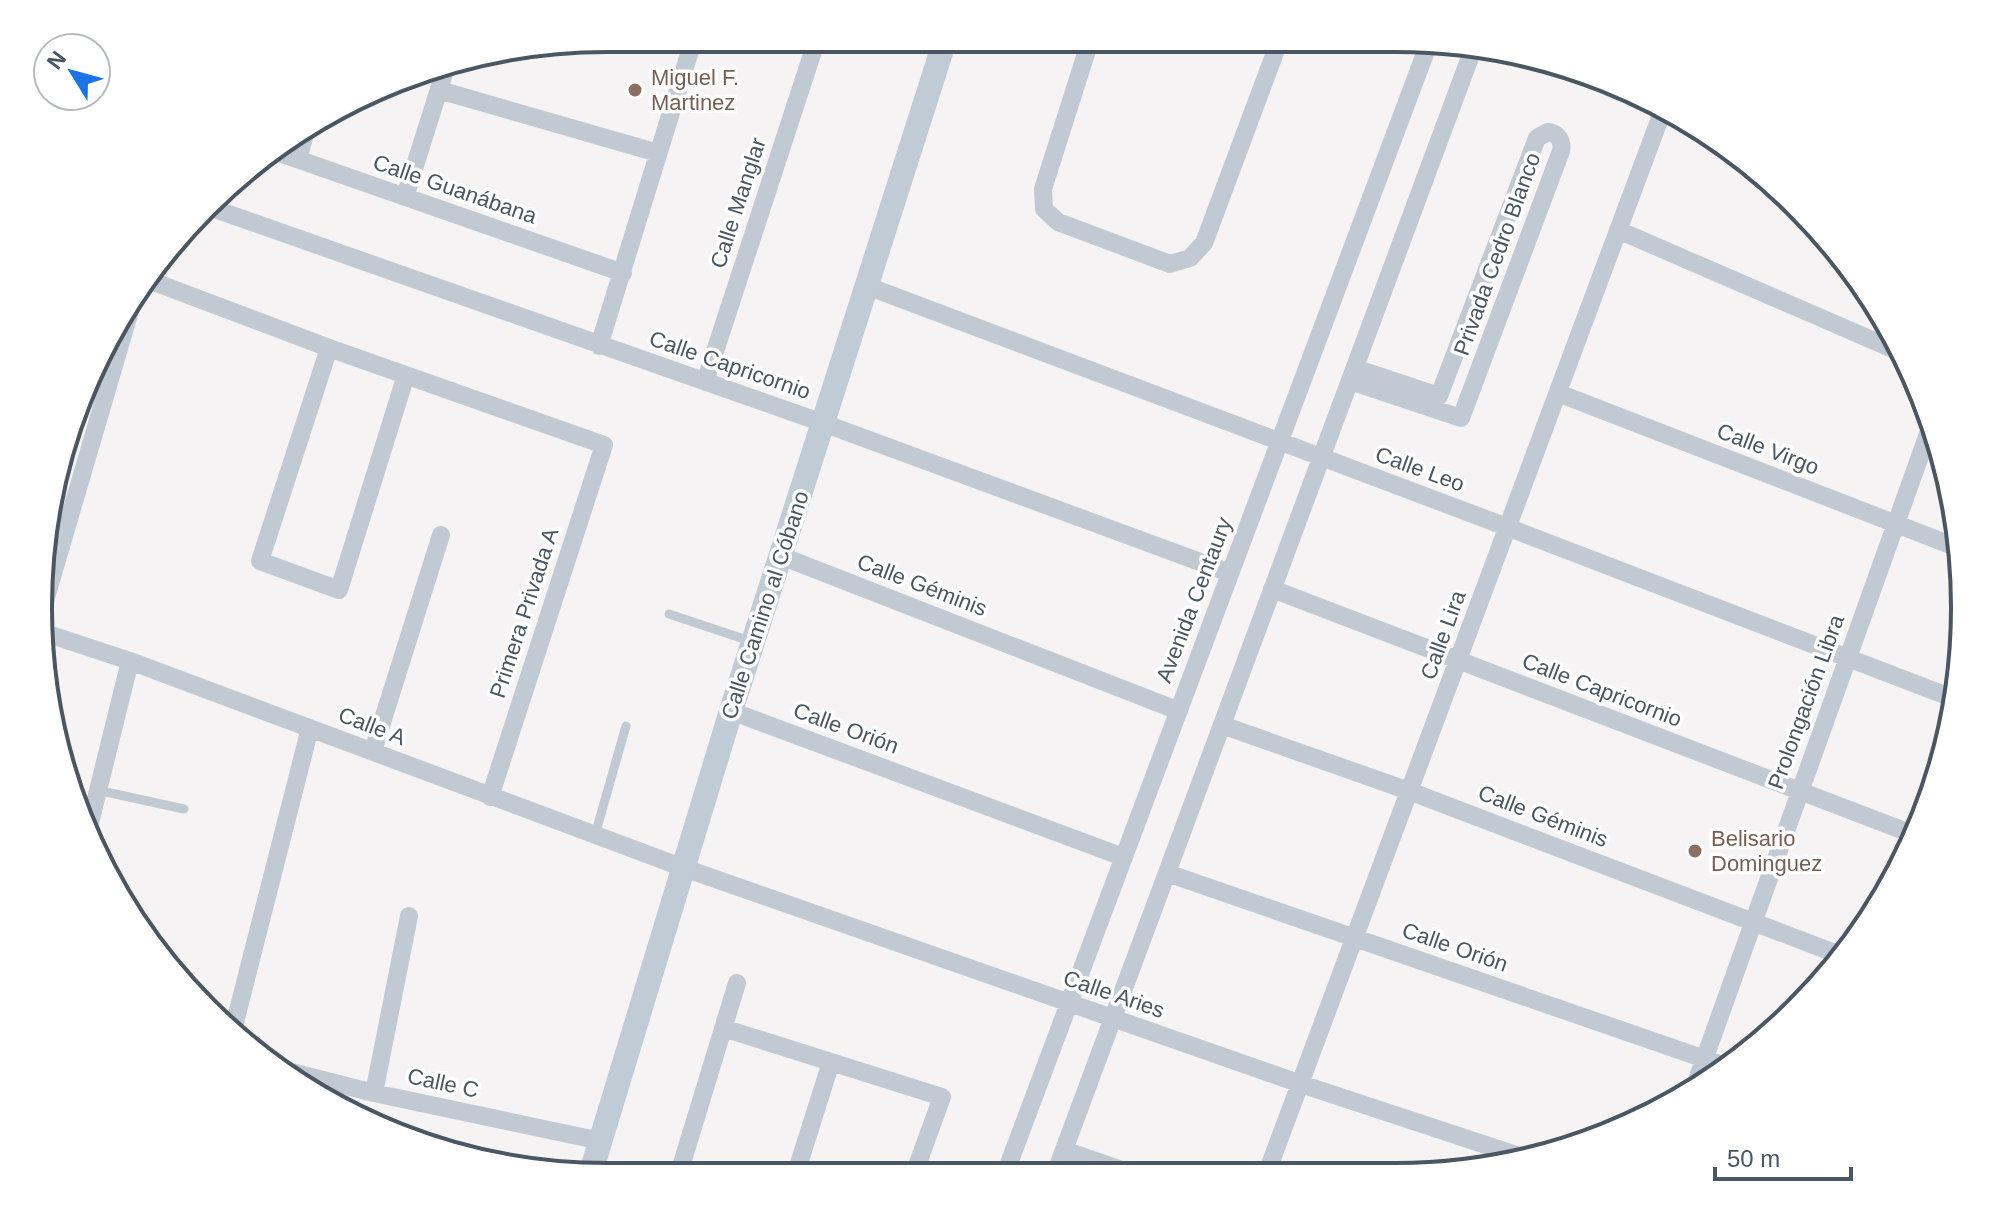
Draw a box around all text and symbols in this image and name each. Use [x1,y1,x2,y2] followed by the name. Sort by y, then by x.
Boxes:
[32,32,112,112] north arrow
[42,46,71,74] text: N
[651,65,739,115] place label: Miguel F. Martinez
[626,81,644,99] marker: Miguel F. Martinez
[705,135,771,271] street label: Calle Manglar
[370,149,541,229] street label: Calle Guanábana
[1449,149,1545,359] street label: Privada Cedro Blanco
[646,326,814,404] street label: Calle Capricornio
[1713,418,1823,480] street label: Calle Virgo
[1372,441,1468,497] street label: Calle Leo
[716,488,814,722] street label: Calle Camino al Cóbano
[1151,514,1237,686] street label: Avenida Centaury
[485,525,563,701] street label: Primera Privada A
[854,549,990,621] street label: Calle Géminis
[1415,586,1471,683] street label: Calle Lira
[1763,611,1849,792] street label: Prolongación Libra
[1519,648,1685,732] street label: Calle Capricornio
[790,697,902,759] street label: Calle Orión
[335,702,409,750] street label: Calle A
[1475,780,1611,852] street label: Calle Géminis
[1711,826,1822,876] place label: Belisario Dominguez
[1686,842,1704,860] marker: Belisario Dominguez
[1399,917,1511,977] street label: Calle Orión
[1060,965,1168,1023] street label: Calle Aries
[405,1063,481,1103] street label: Calle C
[1715,1131,1851,1181] scale bar
[1727,1145,1780,1172] text: 50 m

